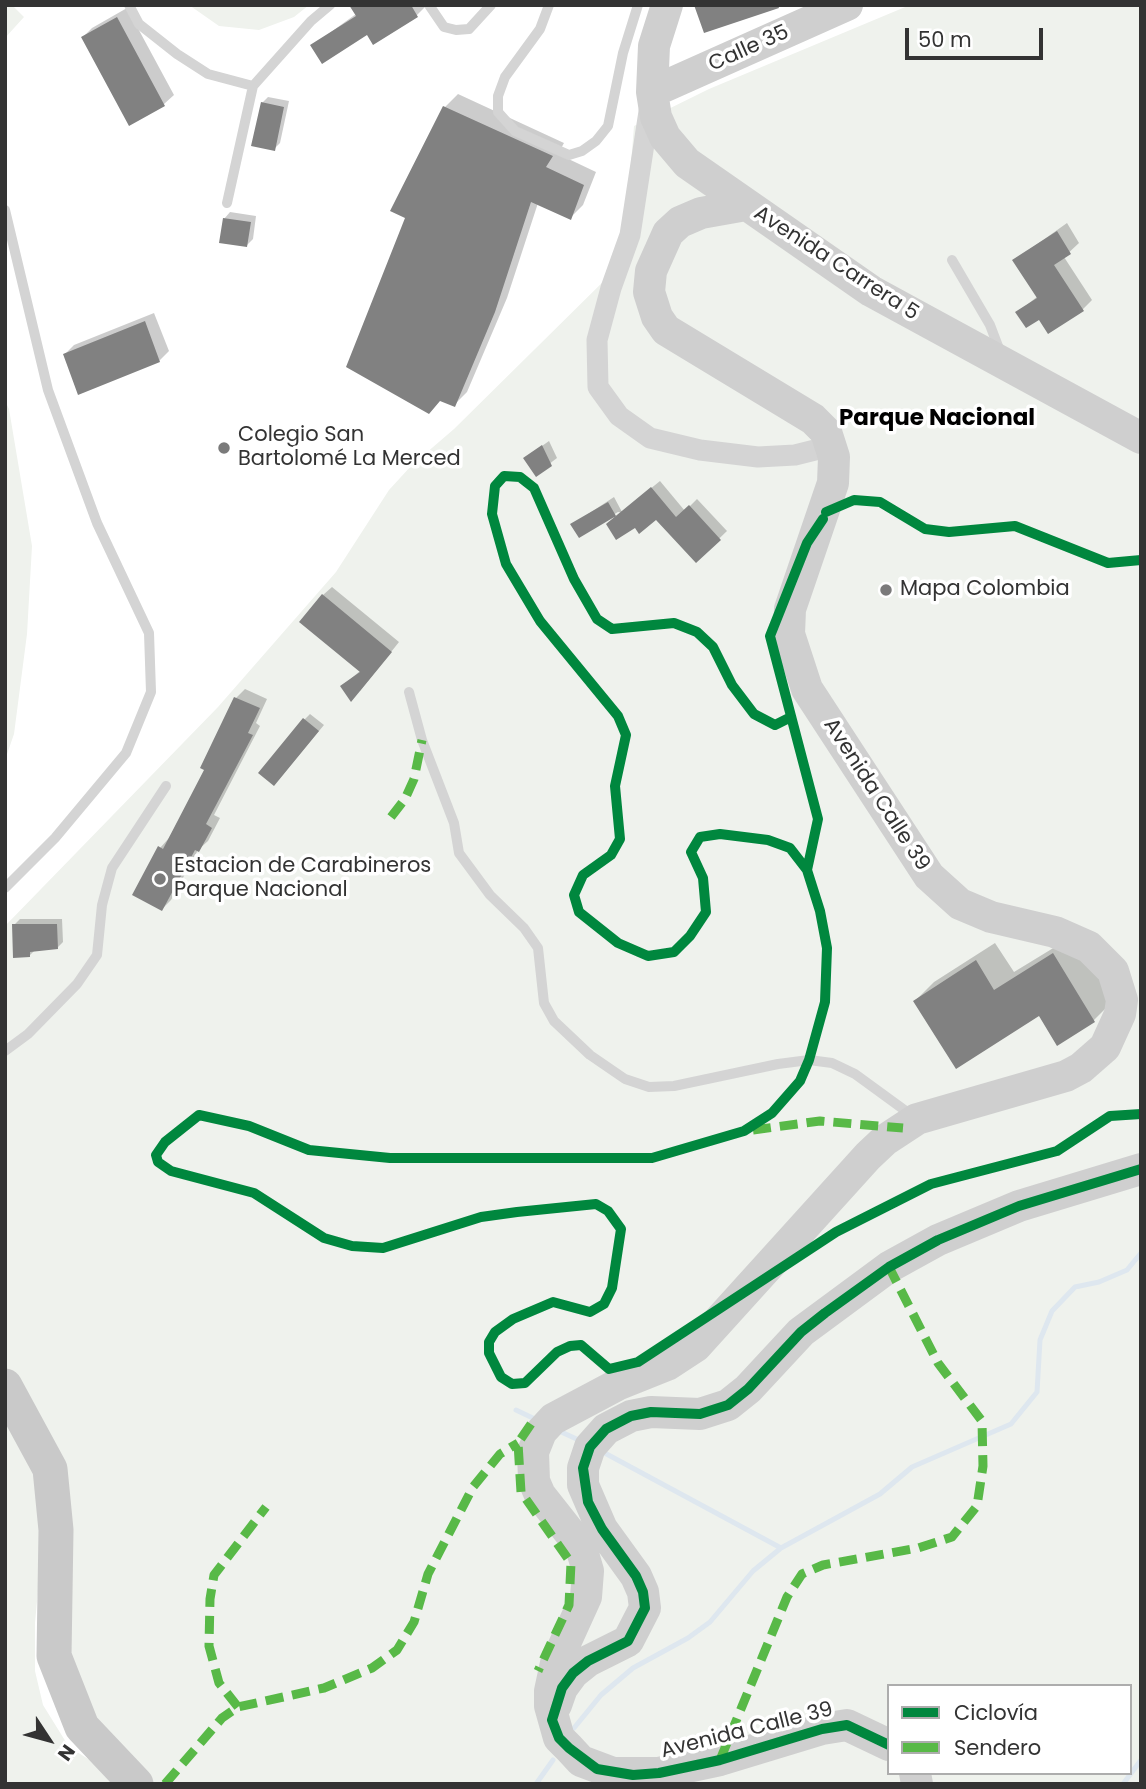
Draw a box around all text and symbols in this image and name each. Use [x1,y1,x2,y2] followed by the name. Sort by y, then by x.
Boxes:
[908,14,1046,58] scale bar
[705,20,793,78] street label: Calle 35
[918,25,972,54] text: 50 m
[749,201,923,327] street label: Avenida Carrera 5
[839,405,1035,433] district label: Parque Nacional
[238,423,461,473] place label: Colegio San Bartolomé La Merced
[216,440,232,456] marker: Colegio San Bartolomé La Merced
[900,577,1070,603] place label: Mapa Colombia
[878,582,894,598] marker: Mapa Colombia
[817,714,935,876] street label: Avenida Calle 39
[174,854,431,904] place label: Estacion de Carabineros Parque Nacional
[152,871,168,887] marker: Estacion de Carabineros Parque Nacional
[887,1684,1132,1775] legend
[658,1697,836,1765] street label: Avenida Calle 39
[954,1698,1038,1727] text: Ciclovía
[14,1705,84,1775] north arrow
[954,1733,1041,1762] text: Sendero
[51,1739,82,1766] text: N

